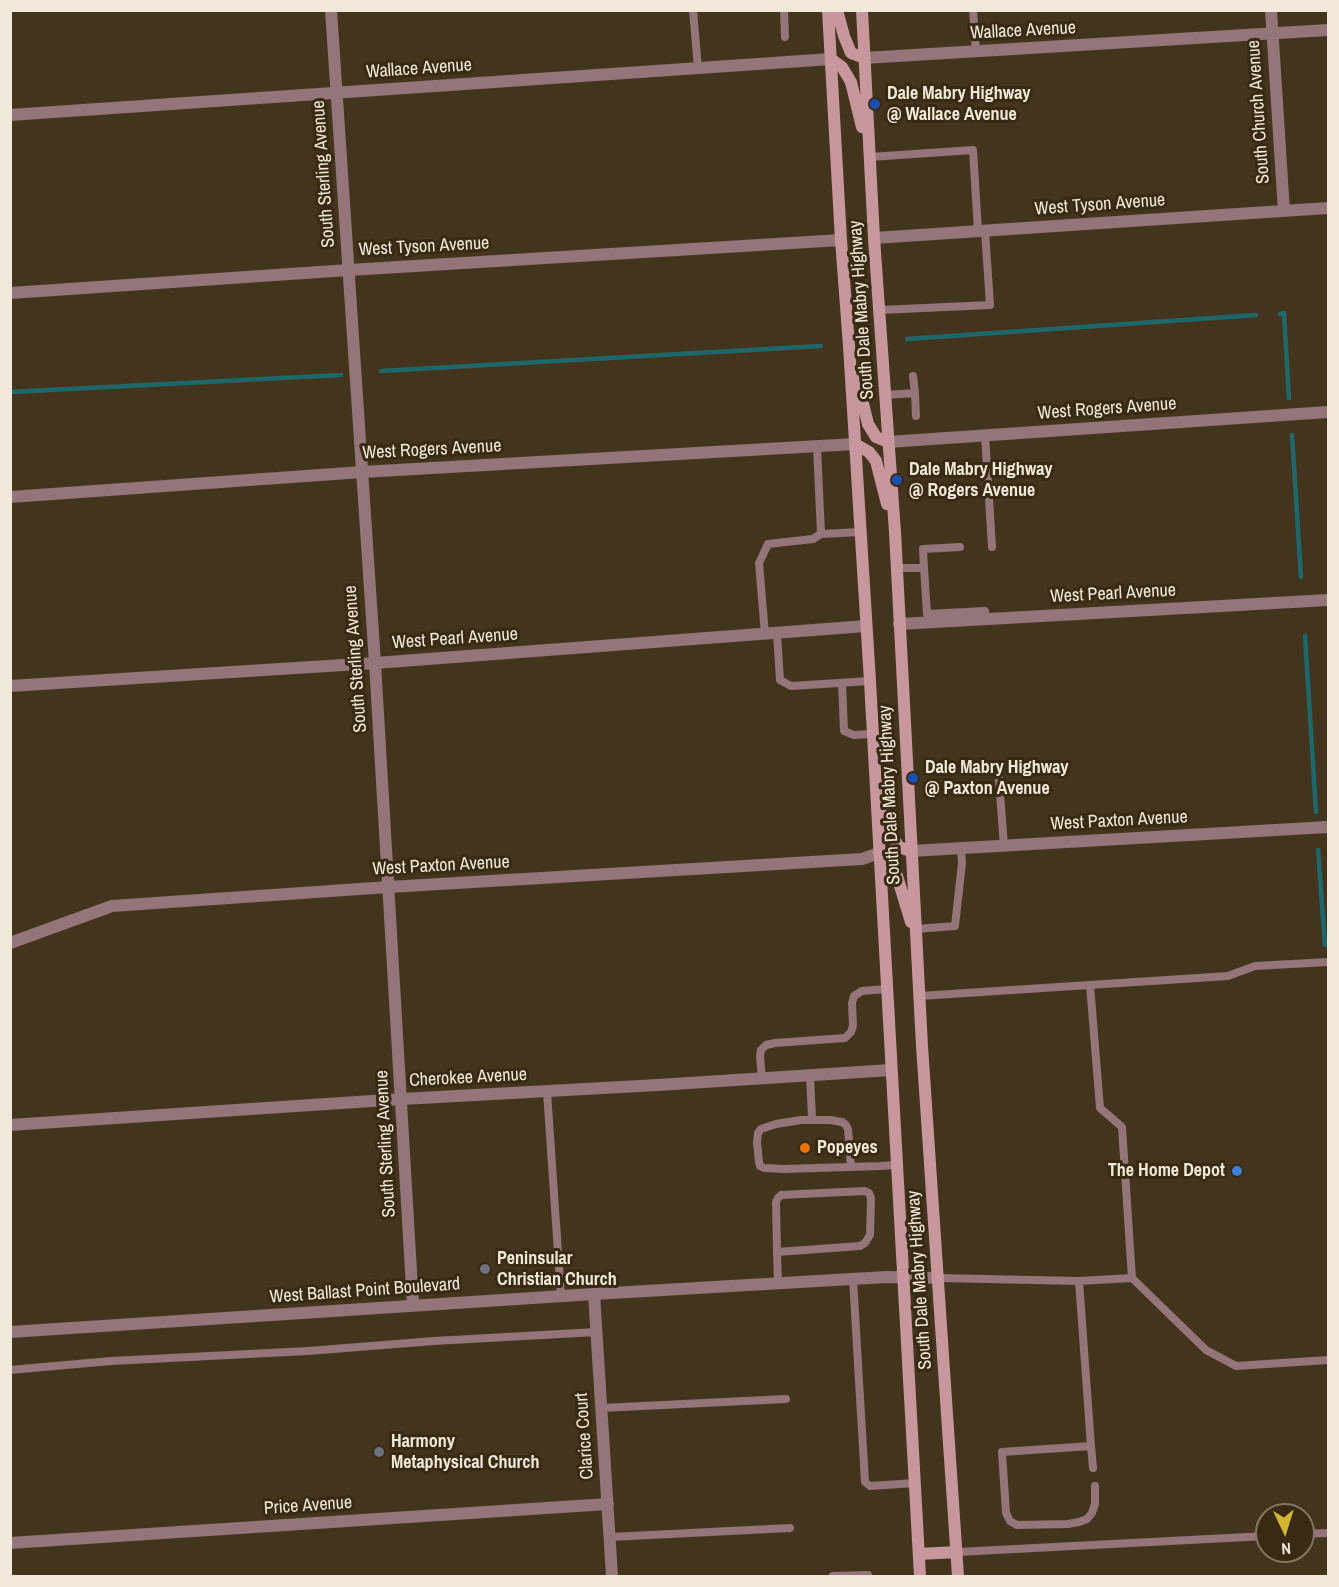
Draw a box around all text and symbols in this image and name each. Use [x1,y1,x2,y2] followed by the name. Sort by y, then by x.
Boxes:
[970,17,1076,45] street label: Wallace Avenue
[1243,39,1275,185] street label: South Church Avenue
[365,55,473,83] street label: Wallace Avenue
[887,83,1031,125] place label: Dale Mabry Highway @ Wallace Avenue
[868,97,882,111] marker: Dale Mabry Highway @ Wallace Avenue
[308,100,340,248] street label: South Sterling Avenue
[1034,190,1166,220] street label: West Tyson Avenue
[845,220,879,400] street label: South Dale Mabry Highway
[358,233,490,261] street label: West Tyson Avenue
[1037,393,1177,425] street label: West Rogers Avenue
[362,436,502,464] street label: West Rogers Avenue
[909,459,1053,502] place label: Dale Mabry Highway @ Rogers Avenue
[890,473,904,487] marker: Dale Mabry Highway @ Rogers Avenue
[1050,580,1176,608] street label: West Pearl Avenue
[340,585,372,733] street label: South Sterling Avenue
[391,624,519,654] street label: West Pearl Avenue
[875,705,905,885] street label: South Dale Mabry Highway
[925,757,1069,800] place label: Dale Mabry Highway @ Paxton Avenue
[906,771,920,785] marker: Dale Mabry Highway @ Paxton Avenue
[1050,807,1188,835] street label: West Paxton Avenue
[372,852,510,880] street label: West Paxton Avenue
[409,1064,527,1092] street label: Cherokee Avenue
[371,1070,401,1218] street label: South Sterling Avenue
[817,1137,878,1159] place label: Popeyes
[798,1141,812,1155] marker: Popeyes
[1108,1160,1225,1182] place label: The Home Depot
[1230,1164,1244,1178] marker: The Home Depot
[903,1190,937,1370] street label: South Dale Mabry Highway
[497,1248,617,1290] place label: Peninsular Christian Church
[478,1262,492,1276] marker: Peninsular Christian Church
[269,1274,461,1308] street label: West Ballast Point Boulevard
[571,1392,599,1480] street label: Clarice Court
[391,1431,539,1474] place label: Harmony Metaphysical Church
[372,1445,386,1459] marker: Harmony Metaphysical Church
[263,1492,353,1520] street label: Price Avenue
[1255,1503,1315,1563] north arrow
[1281,1538,1292,1560] text: N

